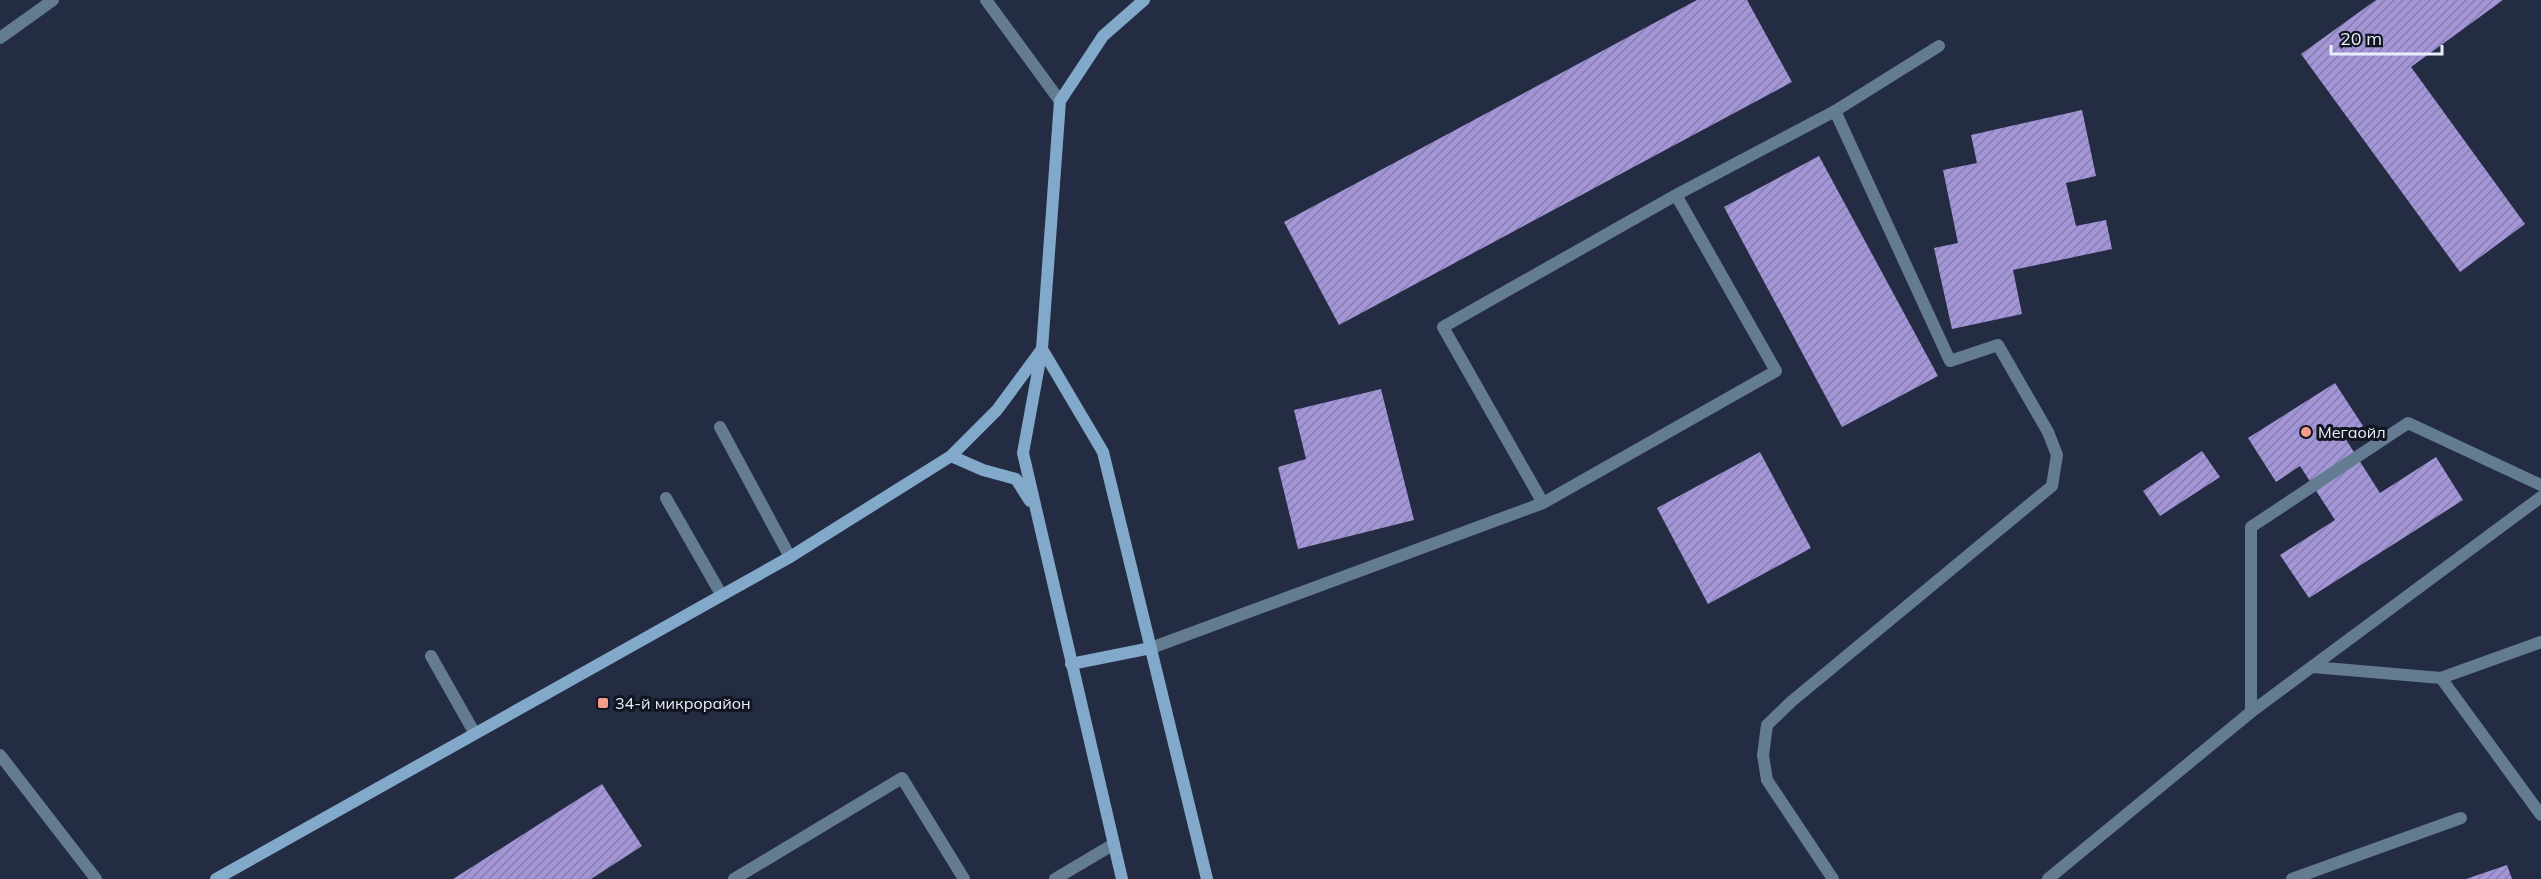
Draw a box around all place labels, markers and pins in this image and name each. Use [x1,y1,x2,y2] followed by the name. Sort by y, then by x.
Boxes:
[2318,422,2386,442] place label: Мегаойл
[2299,425,2313,439] marker: Мегаойл
[615,693,751,713] place label: 34-й микрорайон
[596,696,610,710] marker: 34-й микрорайон

